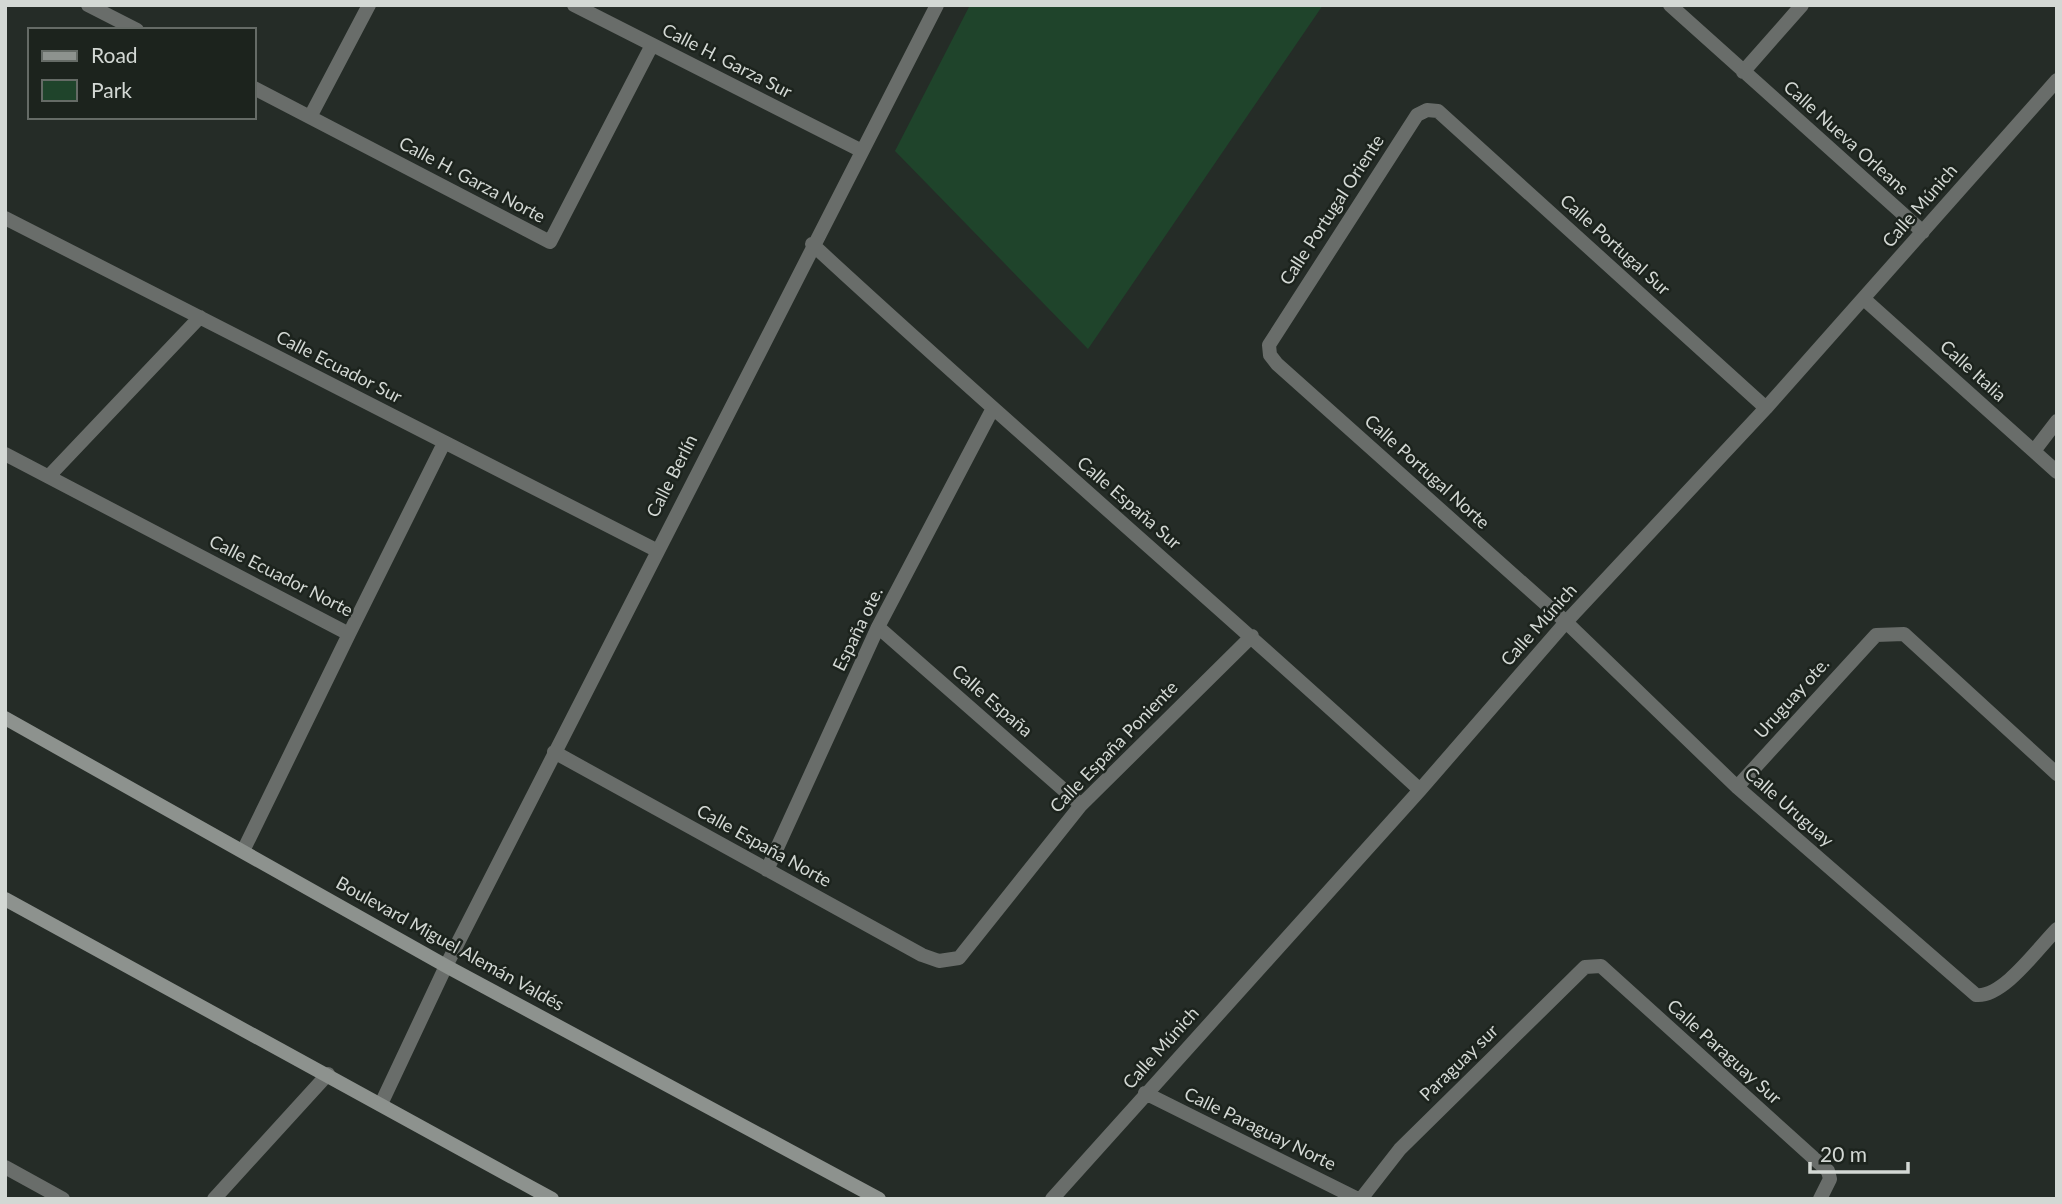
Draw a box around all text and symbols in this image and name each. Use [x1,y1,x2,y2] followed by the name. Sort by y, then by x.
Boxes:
[659,18,796,102] street label: Calle H. Garza Sur
[28,28,256,119] legend
[91,42,138,67] text: Road
[1780,75,1914,199] street label: Calle Nueva Orleans
[91,77,132,102] text: Park
[1274,130,1388,289] street label: Calle Portugal Oriente
[396,131,549,227] street label: Calle H. Garza Norte
[1877,159,1961,251] street label: Calle Múnich
[1556,189,1676,300] street label: Calle Portugal Sur
[273,325,406,408] street label: Calle Ecuador Sur
[1936,335,2011,406] street label: Calle Italia
[1361,409,1495,533] street label: Calle Portugal Norte
[641,431,701,521] street label: Calle Berlín
[1073,451,1186,554] street label: Calle España Sur
[206,529,357,621] street label: Calle Ecuador Norte
[1496,579,1581,670] street label: Calle Múnich
[827,583,887,674] street label: España ote.
[1749,652,1833,742] street label: Uruguay ote.
[948,659,1037,741] street label: Calle España
[1045,676,1182,817] street label: Calle España Poniente
[1741,762,1839,851] street label: Calle Uruguay
[693,799,836,891] street label: Calle España Norte
[333,871,569,1015] street label: Boulevard Miguel Alemán Valdés
[1663,994,1787,1109] street label: Calle Paraguay Sur
[1118,1002,1203,1093] street label: Calle Múnich
[1414,1019,1503,1105] street label: Paraguay sur
[1181,1082,1340,1174] street label: Calle Paraguay Norte
[1810,1130,1908,1174] scale bar
[1820,1141,1867,1166] text: 20 m

